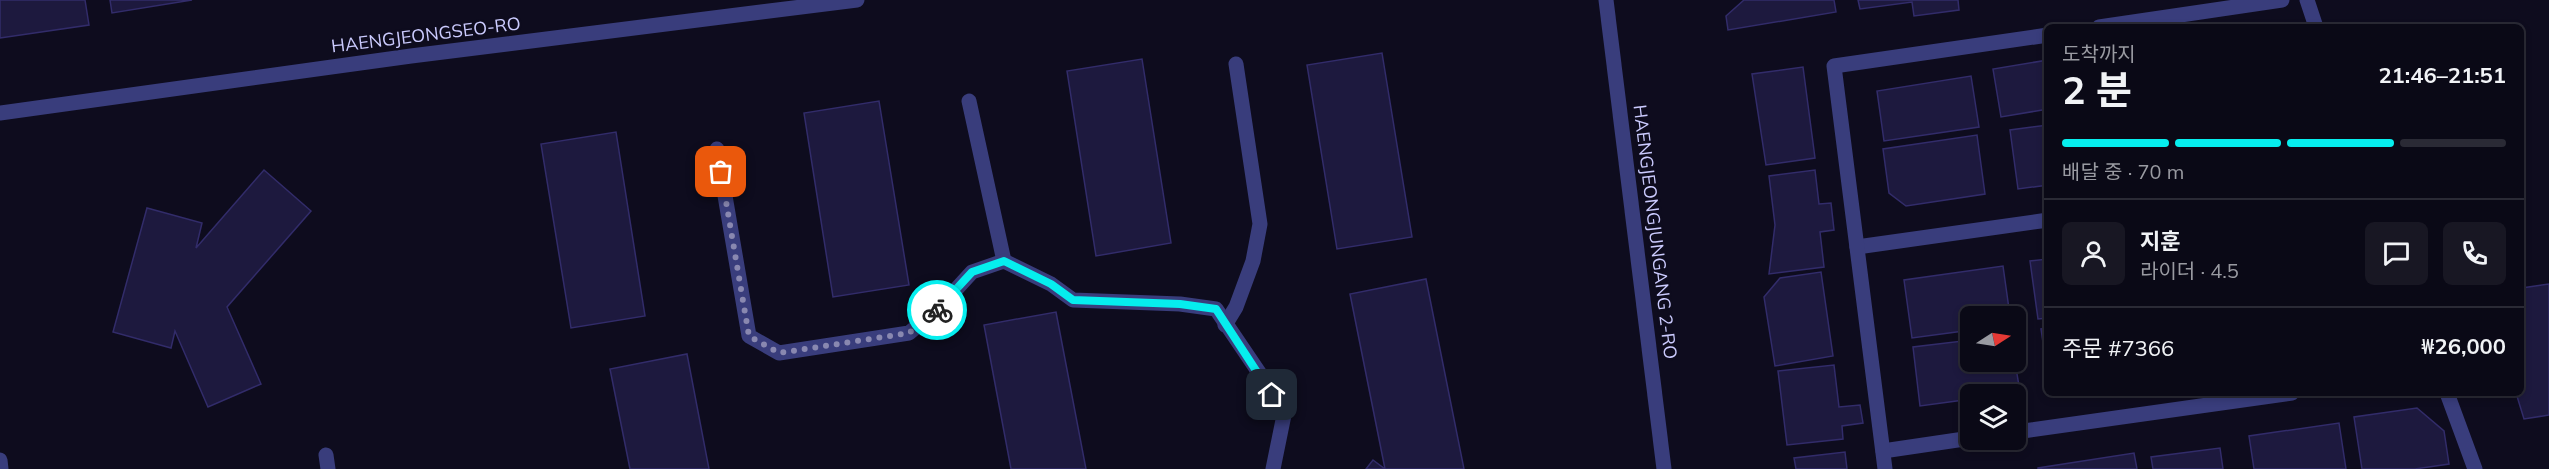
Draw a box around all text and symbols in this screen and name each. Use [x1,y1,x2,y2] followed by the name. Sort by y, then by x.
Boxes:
[330,11,522,58] street label: HAENGJEONGSEO-RO
[2062,41,2136,66] text: 도착까지
[2378,61,2506,89] text: 21:46–21:51
[2062,65,2132,114] text: 2 분
[1628,103,1683,360] street label: HAENGJEONGJUNGANG 2-RO
[695,146,746,197] pin
[704,155,737,188] icon: bag
[2062,159,2184,184] text: 배달 중 · 70 m
[2062,222,2125,285] button: person
[2365,222,2428,285] button: chat
[2443,222,2506,285] button: phone
[2140,227,2180,255] text: 지훈
[2140,258,2239,283] text: 라이더 · 4.5
[907,280,967,340] courier
[921,294,954,327] icon: bike
[1960,306,2026,372] north arrow
[1960,306,2026,450] map controls
[2421,332,2506,360] text: ₩26,000
[2062,334,2174,362] text: 주문 #7366
[1246,369,1297,420] pin
[1255,378,1288,411] icon: home
[1960,384,2026,450] button: layers

